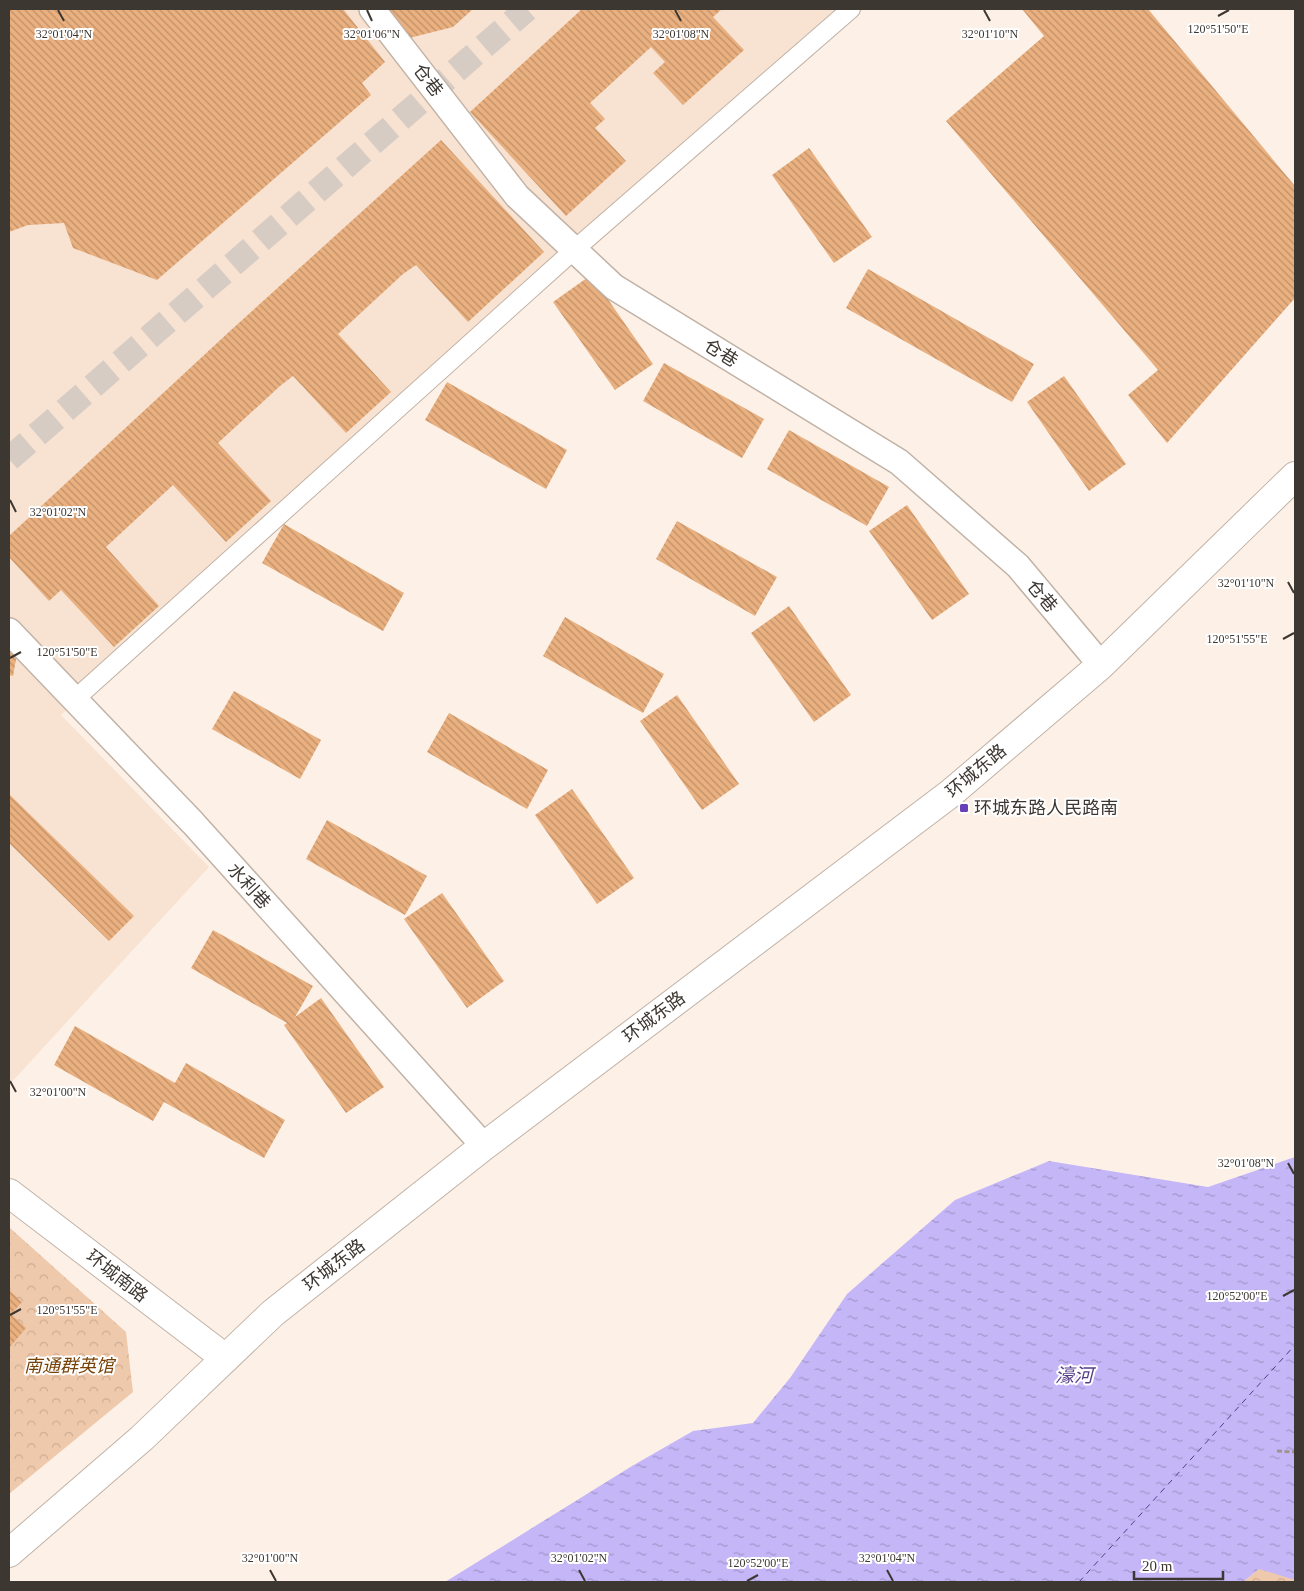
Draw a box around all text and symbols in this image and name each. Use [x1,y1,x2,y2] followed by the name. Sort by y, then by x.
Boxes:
[1187,22,1249,36] text: 120°51'50"E
[36,27,93,41] text: 32°01'04"N
[344,27,401,41] text: 32°01'06"N
[653,27,710,41] text: 32°01'08"N
[962,27,1019,41] text: 32°01'10"N
[409,60,447,100] street label: 仓巷
[700,335,742,371] street label: 仓巷
[30,505,87,519] text: 32°01'02"N
[1023,576,1061,616] street label: 仓巷
[1218,576,1275,590] text: 32°01'10"N
[1206,632,1268,646] text: 120°51'55"E
[36,645,98,659] text: 120°51'50"E
[942,740,1010,802] street label: 环城东路
[974,798,1118,818] place label: 环城东路人民路南
[958,802,970,814] marker: 环城东路人民路南
[224,859,274,913] street label: 水利巷
[619,987,689,1047] street label: 环城东路
[30,1085,87,1099] text: 32°01'00"N
[1218,1156,1275,1170] text: 32°01'08"N
[299,1235,369,1295] street label: 环城东路
[82,1246,152,1306] street label: 环城南路
[1206,1289,1268,1303] text: 120°52'00"E
[36,1303,98,1317] text: 120°51'55"E
[24,1356,117,1376] park label: 南通群英馆
[1055,1365,1097,1386] water label: 濠河
[1134,1548,1223,1580] scale bar
[242,1551,299,1565] text: 32°01'00"N
[551,1551,608,1565] text: 32°01'02"N
[859,1551,916,1565] text: 32°01'04"N
[727,1556,789,1570] text: 120°52'00"E
[1142,1558,1173,1574] text: 20 m

